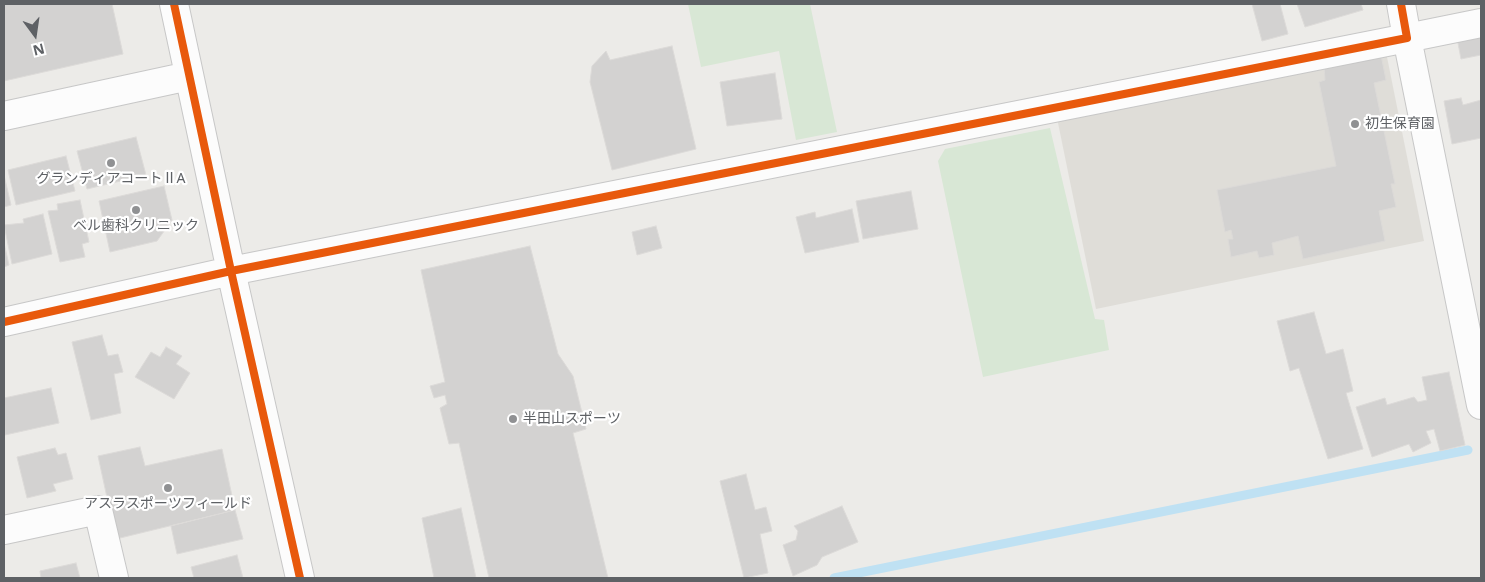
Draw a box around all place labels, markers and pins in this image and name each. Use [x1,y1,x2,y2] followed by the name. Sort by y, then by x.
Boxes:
[1365,116,1435,132] place label: 初生保育園
[1349,118,1361,130] marker: 初生保育園
[105,157,117,169] marker: グランディアコートⅡA
[37,171,185,187] place label: グランディアコートⅡA
[130,204,142,216] marker: ベル歯科クリニック
[73,218,199,234] place label: ベル歯科クリニック
[523,411,621,427] place label: 半田山スポーツ
[507,413,519,425] marker: 半田山スポーツ
[162,482,174,494] marker: アスラスポーツフィールド
[84,496,252,512] place label: アスラスポーツフィールド

